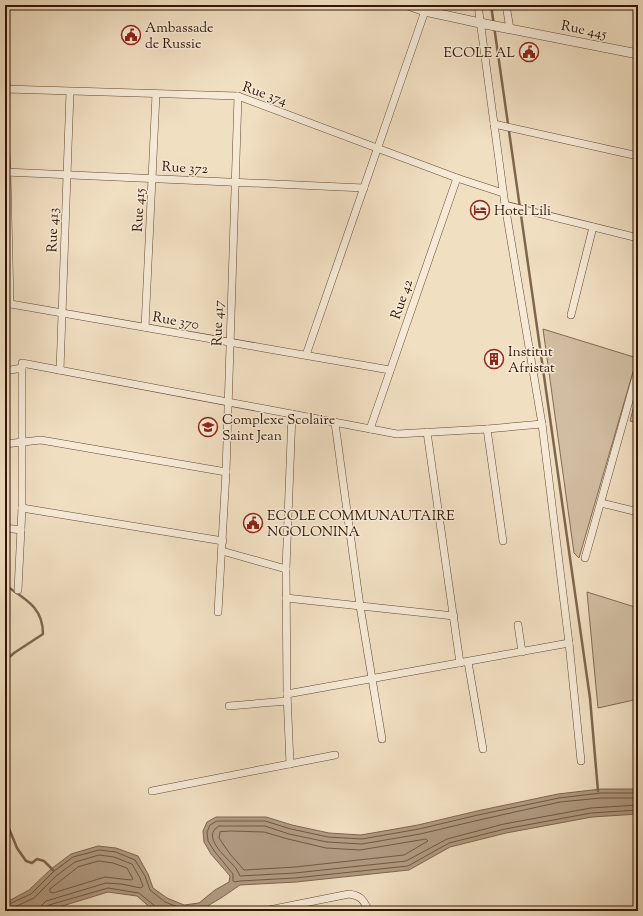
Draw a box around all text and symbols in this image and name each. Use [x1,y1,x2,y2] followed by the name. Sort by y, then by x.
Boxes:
[559,17,608,45] street label: Rue 445
[145,19,213,55] place label: Ambassade de Russie
[120,24,142,46] public building icon: Ambassade de Russie
[518,41,540,63] public building icon: ECOLE AL
[444,44,516,64] place label: ECOLE AL
[239,78,289,112] street label: Rue 374
[161,158,209,180] street label: Rue 372
[129,187,151,233] street label: Rue 415
[469,199,491,221] hotel icon: Hotel Lili
[494,202,551,222] place label: Hotel Lili
[43,207,65,253] street label: Rue 413
[387,277,419,322] street label: Rue 42
[208,300,230,346] street label: Rue 417
[151,308,201,336] street label: Rue 370
[508,343,555,379] place label: Institut Afristat
[483,348,505,370] building icon: Institut Afristat
[222,411,335,447] place label: Complexe Scolaire Saint Jean
[197,416,219,438] school or university icon: Complexe Scolaire Saint Jean
[267,507,455,543] place label: ECOLE COMMUNAUTAIRE NGOLONINA
[242,512,264,534] public building icon: ECOLE COMMUNAUTAIRE NGOLONINA

